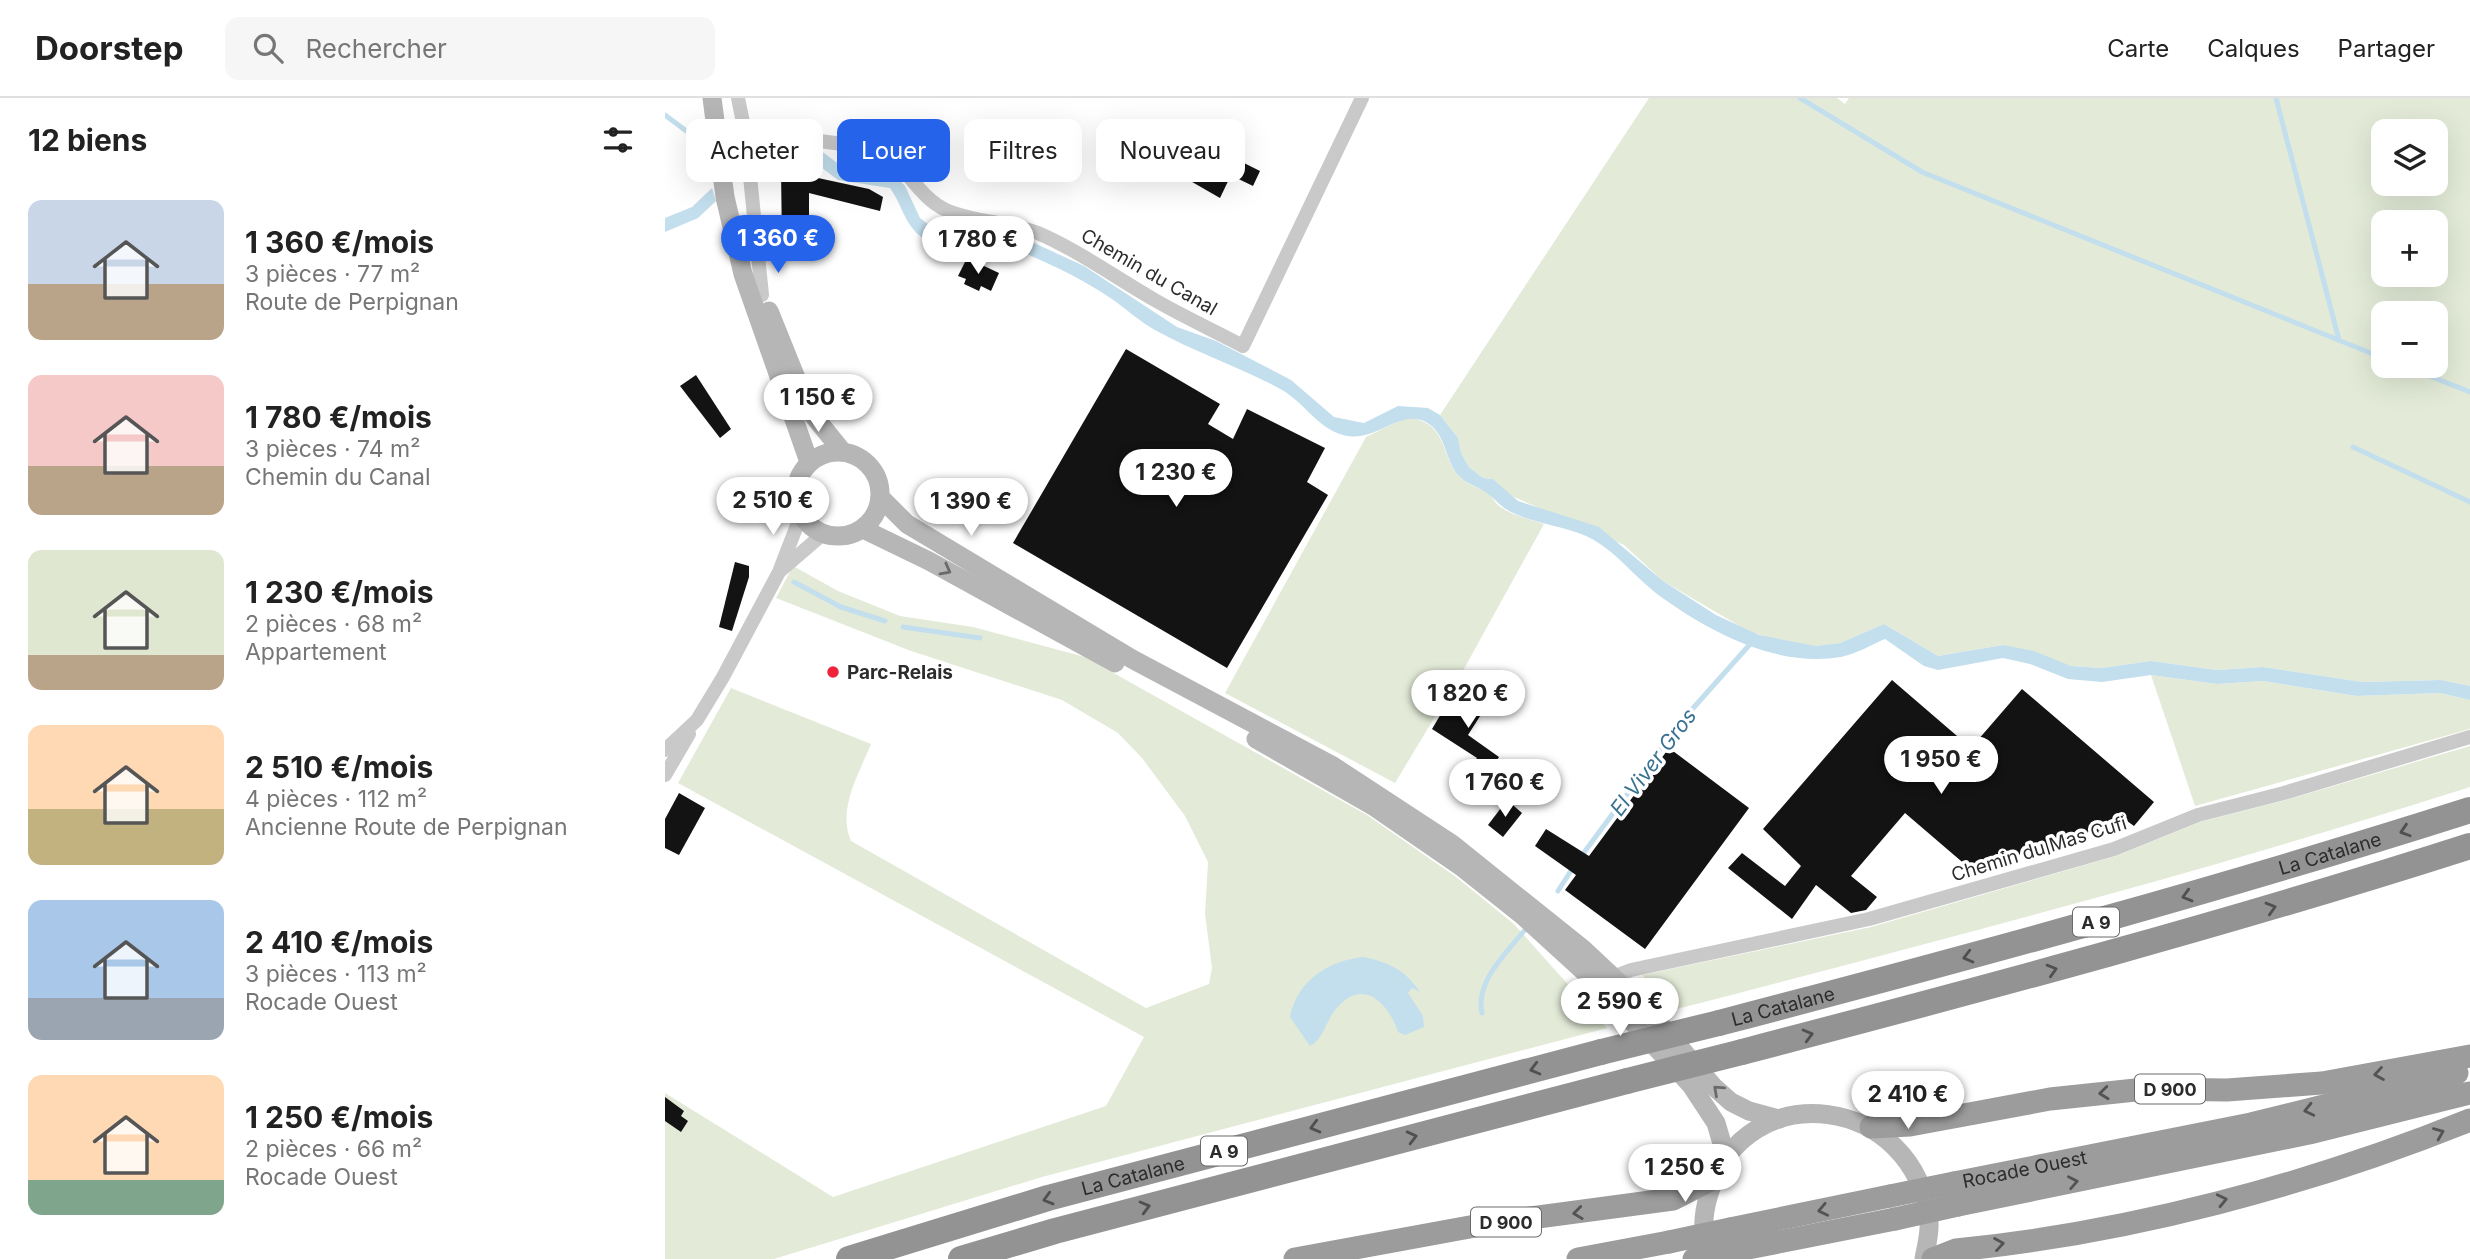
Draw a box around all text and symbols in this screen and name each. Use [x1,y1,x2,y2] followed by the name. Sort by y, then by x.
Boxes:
[225,17,715,80] search box
[35,28,183,68] text: Doorstep
[249,29,287,67] icon: search
[305,33,447,64] text: Rechercher
[2107,34,2169,63] text: Carte
[2207,34,2300,63] text: Calques
[2338,34,2435,63] text: Partager
[686,119,823,182] chip: Acheter
[837,119,950,182] chip: Louer
[964,119,1082,182] chip: Filtres
[1096,119,1245,182] chip: Nouveau
[2371,119,2448,378] map controls
[2371,119,2448,196] button: layers
[599,121,637,159] icon: filters
[28,122,147,158] text: 12 biens
[2371,210,2448,287] button: +
[713,216,843,275] pin: 1 360 €
[913,216,1043,276] pin: 1 780 €
[245,224,434,260] text: 1 360 €/mois
[737,224,819,252] text: 1 360 €
[1077,224,1221,320] street label: Chemin du Canal
[938,225,1018,253] text: 1 780 €
[84,228,168,312] icon: home
[245,260,420,288] text: 3 pièces · 77 m²
[245,288,459,316] text: Route de Perpignan
[2371,301,2448,378] button: −
[753,374,883,434] pin: 1 150 €
[780,383,856,411] text: 1 150 €
[245,399,432,435] text: 1 780 €/mois
[84,403,168,487] icon: home
[245,435,420,463] text: 3 pièces · 74 m²
[1111,450,1241,509] pin: 1 230 €
[1135,458,1217,486] text: 1 230 €
[245,463,431,491] text: Chemin du Canal
[708,478,838,537] pin: 2 510 €
[906,478,1036,538] pin: 1 390 €
[732,486,814,514] text: 2 510 €
[930,487,1012,515] text: 1 390 €
[939,562,951,575] one-way arrow
[245,574,434,610] text: 1 230 €/mois
[84,578,168,662] icon: home
[245,610,422,638] text: 2 pièces · 68 m²
[245,638,387,666] text: Appartement
[847,661,953,684] place label: Parc-Relais
[825,664,841,680] marker: Parc-Relais
[1403,670,1533,730] pin: 1 820 €
[1427,679,1509,707] text: 1 820 €
[1605,704,1701,820] water label: El Viver Gros
[1876,736,2006,796] pin: 1 950 €
[1900,745,1982,773] text: 1 950 €
[245,749,433,785] text: 2 510 €/mois
[84,753,168,837] icon: home
[1440,760,1570,819] pin: 1 760 €
[1465,768,1545,796] text: 1 760 €
[245,785,427,813] text: 4 pièces · 112 m²
[1949,811,2129,887] street label: Chemin du Mas Cufi
[245,813,567,841] text: Ancienne Route de Perpignan
[2399,823,2412,837] one-way arrow
[2276,827,2384,880] street label: La Catalane
[2181,888,2193,903] one-way arrow
[2264,901,2276,916] one-way arrow
[2073,908,2119,936] road number: A 9
[245,924,433,960] text: 2 410 €/mois
[84,928,168,1012] icon: home
[1962,949,1974,964] one-way arrow
[245,960,427,988] text: 3 pièces · 113 m²
[2046,964,2058,978] one-way arrow
[1555,978,1685,1038] pin: 2 590 €
[1729,982,1837,1031] street label: La Catalane
[1577,987,1663,1015] text: 2 590 €
[245,988,398,1016] text: Rocade Ouest
[1802,1029,1814,1043] one-way arrow
[1529,1061,1541,1075] one-way arrow
[2373,1066,2385,1081] one-way arrow
[1843,1072,1973,1131] pin: 2 410 €
[2135,1074,2205,1104] road number: D 900
[1867,1080,1949,1108] text: 2 410 €
[2098,1085,2109,1100] one-way arrow
[1713,1086,1726,1099] one-way arrow
[245,1099,433,1135] text: 1 250 €/mois
[2303,1102,2315,1116] one-way arrow
[84,1103,168,1187] icon: home
[1309,1118,1321,1133] one-way arrow
[2433,1127,2445,1141] one-way arrow
[1406,1131,1418,1145] one-way arrow
[245,1135,422,1163] text: 2 pièces · 66 m²
[1201,1136,1247,1166] road number: A 9
[1620,1144,1750,1204] pin: 1 250 €
[1960,1145,2089,1193] street label: Rocade Ouest
[1079,1151,1187,1200] street label: La Catalane
[1644,1153,1726,1181] text: 1 250 €
[245,1163,398,1191] text: Rocade Ouest
[2067,1175,2079,1190] one-way arrow
[1042,1190,1054,1205] one-way arrow
[2216,1194,2228,1208] one-way arrow
[1139,1201,1151,1215] one-way arrow
[1817,1202,1829,1217] one-way arrow
[1572,1205,1584,1220] one-way arrow
[1471,1208,1541,1237] road number: D 900
[1994,1237,2005,1252] one-way arrow

